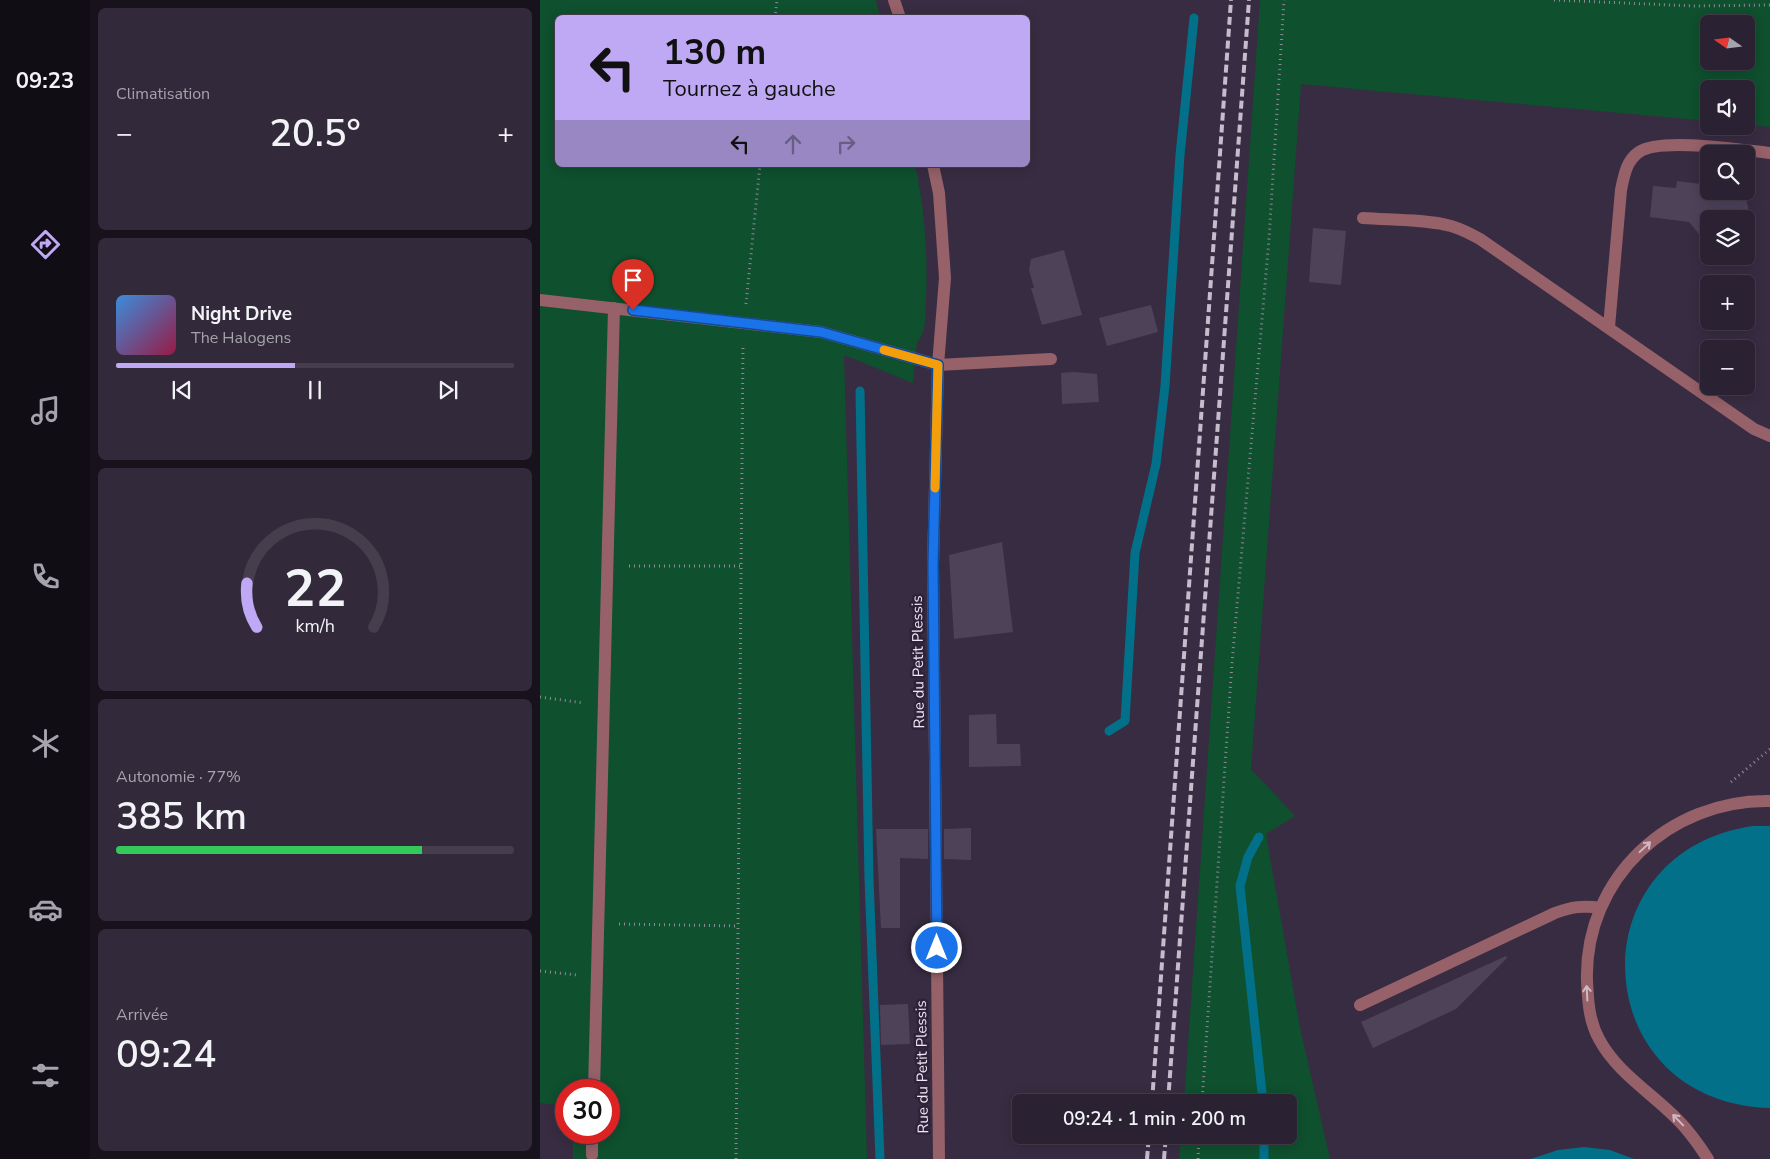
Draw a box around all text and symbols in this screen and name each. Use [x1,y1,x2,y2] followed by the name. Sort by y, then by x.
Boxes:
[1700,15,1755,70] north arrow
[1700,15,1755,395] map controls
[663,29,766,76] text: 130 m
[580,35,645,100] icon: left
[16,66,74,96] text: 09:23
[663,74,836,104] text: Tournez à gauche
[1700,80,1755,135] button: sound
[116,83,210,105] text: Climatisation
[269,108,361,159] text: 20.5°
[116,115,133,153] text: −
[497,115,514,153] text: +
[726,130,754,158] icon: left
[779,130,807,158] icon: ahead
[832,130,860,158] icon: right
[1700,145,1755,200] button: search
[1700,210,1755,265] button: layers
[28,227,63,262] icon: directions
[612,259,654,310] pin
[619,266,647,294] icon: arrive
[1700,275,1755,330] button: +
[191,301,292,327] text: Night Drive
[191,327,291,349] text: The Halogens
[1700,340,1755,395] button: −
[168,376,196,404] icon: previous
[301,376,329,404] icon: pause
[434,376,462,404] icon: next
[28,393,63,428] icon: music
[284,553,346,624] text: 22
[28,559,63,594] icon: phone
[907,595,929,729] street label: Rue du Petit Plessis
[295,614,335,638] text: km/h
[28,726,63,761] icon: climate
[116,766,241,788] text: Autonomie · 77%
[116,791,247,842] text: 385 km
[1638,841,1651,853] one-way arrow
[28,892,63,927] icon: car
[910,921,962,973] position arrow
[1583,985,1592,1001] one-way arrow
[911,1000,933,1134] street label: Rue du Petit Plessis
[116,1004,168,1026] text: Arrivée
[116,1029,216,1080] text: 09:24
[28,1058,63,1093] icon: filters
[555,1079,620,1144] speed limit sign: 30
[1063,1106,1246,1132] text: 09:24 · 1 min · 200 m
[1672,1114,1684,1127] one-way arrow

